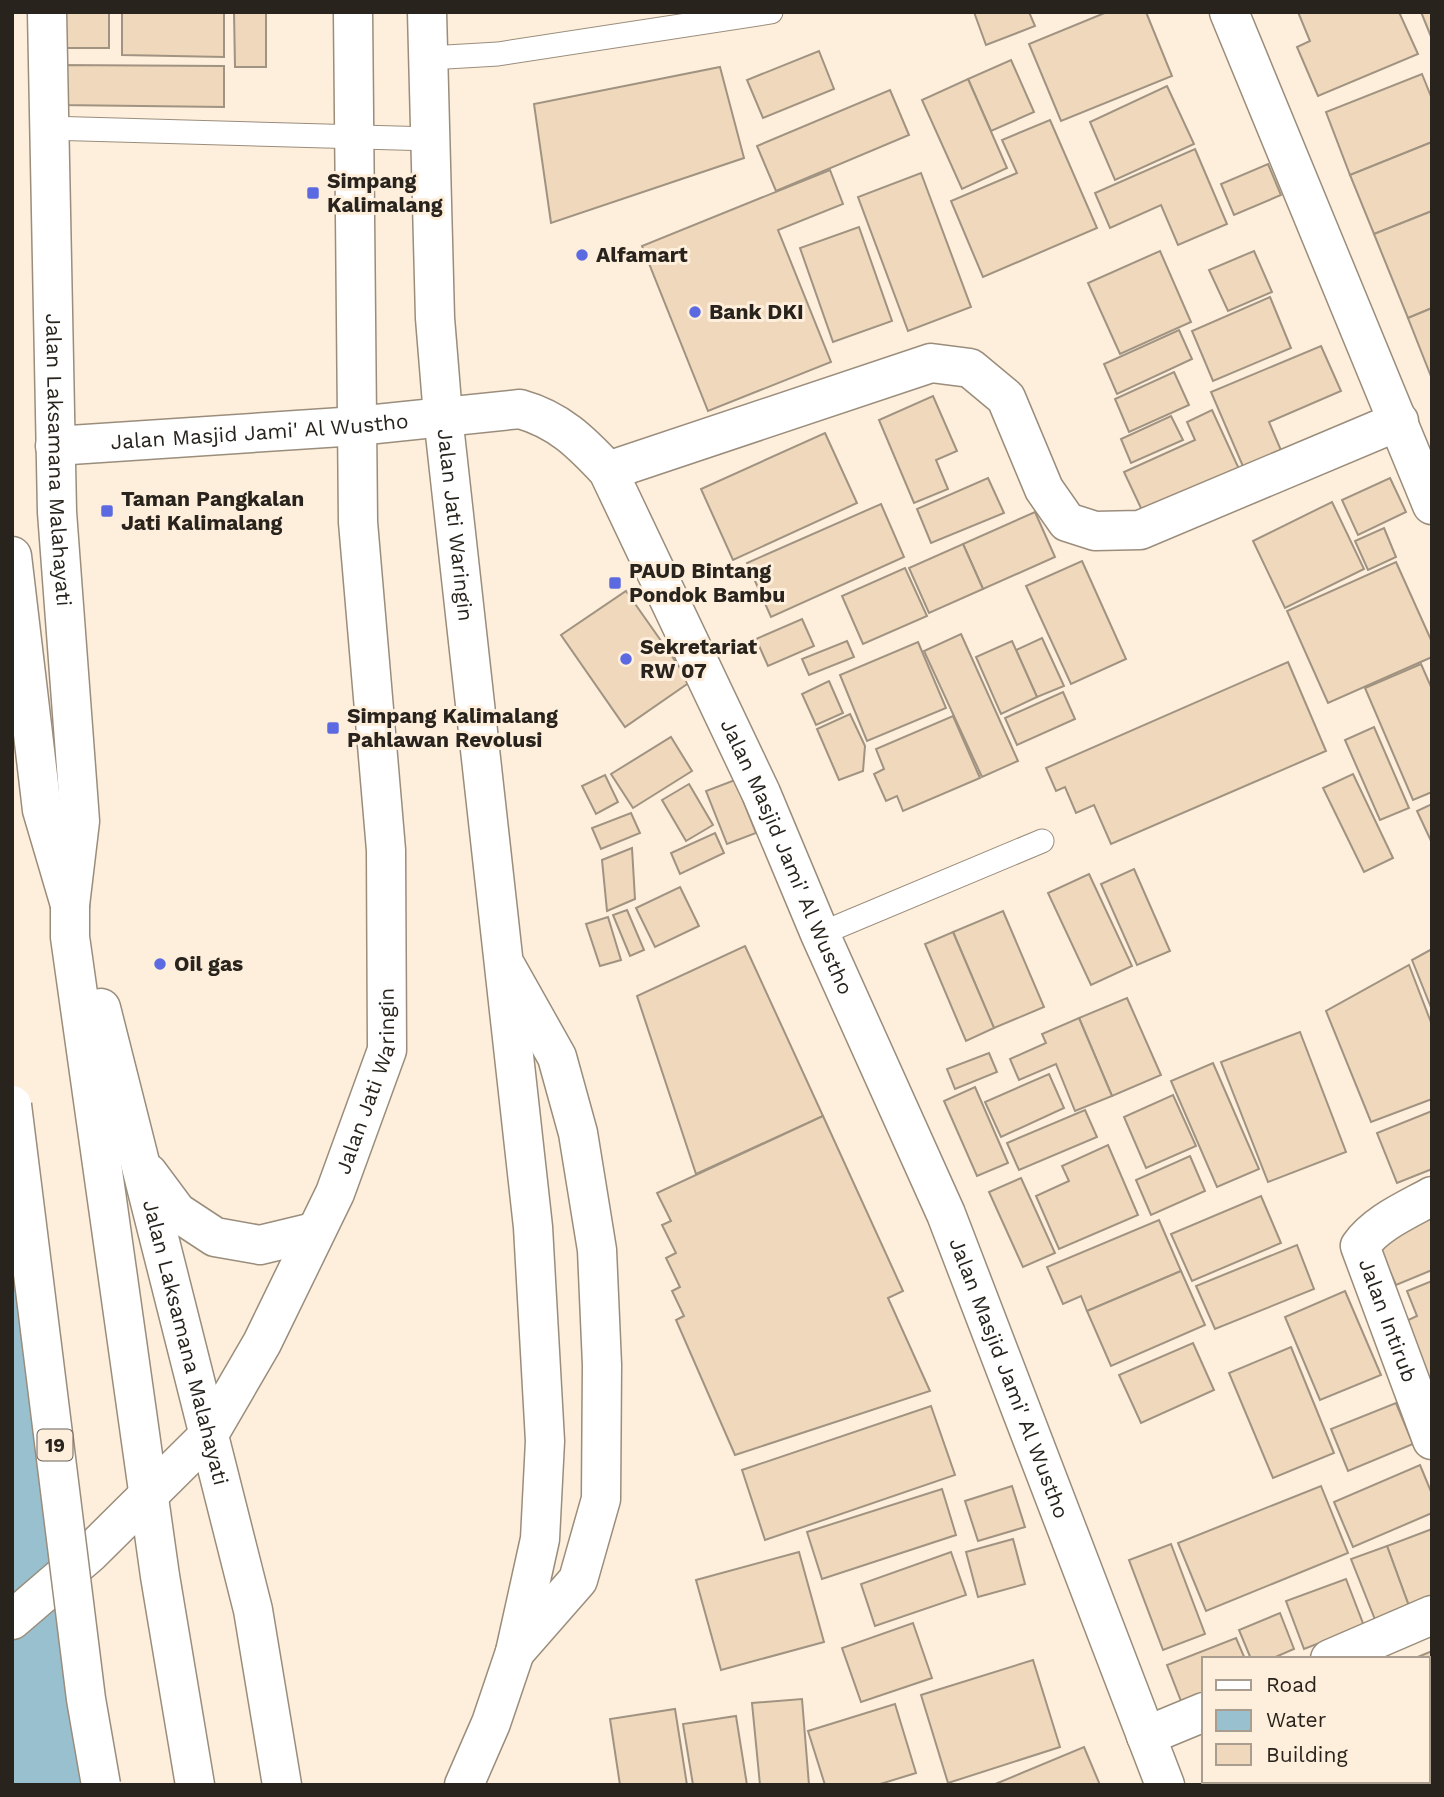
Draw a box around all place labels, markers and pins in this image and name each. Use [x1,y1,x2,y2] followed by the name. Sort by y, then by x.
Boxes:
[327,168,443,217] place label: Simpang Kalimalang
[305,185,321,201] marker: Simpang Kalimalang
[596,242,688,267] place label: Alfamart
[574,247,590,263] marker: Alfamart
[709,299,804,324] place label: Bank DKI
[687,304,703,320] marker: Bank DKI
[121,486,304,535] place label: Taman Pangkalan Jati Kalimalang
[99,503,115,519] marker: Taman Pangkalan Jati Kalimalang
[629,558,785,607] place label: PAUD Bintang Pondok Bambu
[607,575,623,591] marker: PAUD Bintang Pondok Bambu
[640,634,757,683] place label: Sekretariat RW 07
[618,651,634,667] marker: Sekretariat RW 07
[347,703,558,752] place label: Simpang Kalimalang Pahlawan Revolusi
[325,720,341,736] marker: Simpang Kalimalang Pahlawan Revolusi
[174,951,243,976] place label: Oil gas
[152,956,168,972] marker: Oil gas

